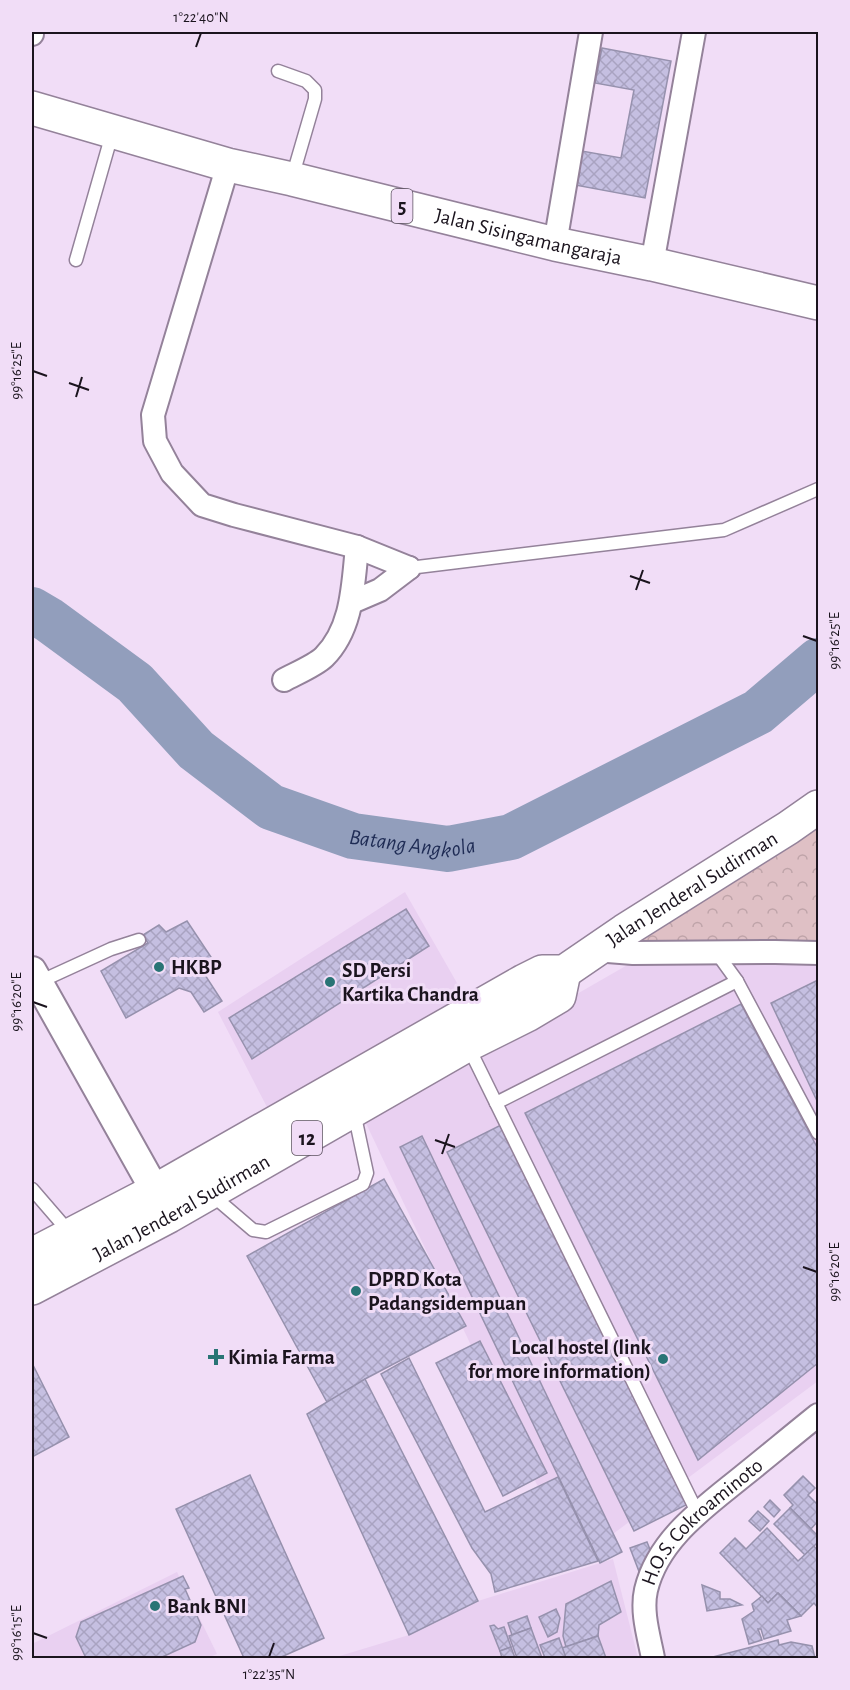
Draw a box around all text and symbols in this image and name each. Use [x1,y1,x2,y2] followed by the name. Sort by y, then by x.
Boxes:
[173,10,229,25] text: 1°22'40"N
[392,189,412,223] road number: 5
[433,205,624,269] street label: Jalan Sisingamangaraja
[9,342,24,400] text: 99°16'25"E
[827,612,842,670] text: 99°16'25"E
[348,826,477,861] water label: Batang Angkola
[603,827,781,951] street label: Jalan Jenderal Sudirman
[171,957,222,978] place label: HKBP
[152,960,166,974] marker: HKBP
[342,960,479,1005] place label: SD Persi Kartika Chandra
[9,972,24,1032] text: 99°16'20"E
[323,975,337,989] marker: SD Persi Kartika Chandra
[292,1121,322,1155] road number: 12
[90,1151,273,1265] street label: Jalan Jenderal Sudirman
[827,1242,842,1302] text: 99°16'20"E
[368,1269,526,1314] place label: DPRD Kota Padangsidempuan
[349,1284,363,1298] marker: DPRD Kota Padangsidempuan
[468,1337,652,1382] place label: Local hostel (link for more information)
[228,1347,335,1368] place label: Kimia Farma
[209,1350,223,1364] marker: Kimia Farma
[656,1352,670,1366] marker: Local hostel (link for more information)
[638,1455,767,1588] street label: H.O.S. Cokroaminoto
[167,1596,247,1617] place label: Bank BNI
[148,1599,162,1613] marker: Bank BNI
[9,1605,24,1661] text: 99°16'15"E
[243,1667,295,1682] text: 1°22'35"N

